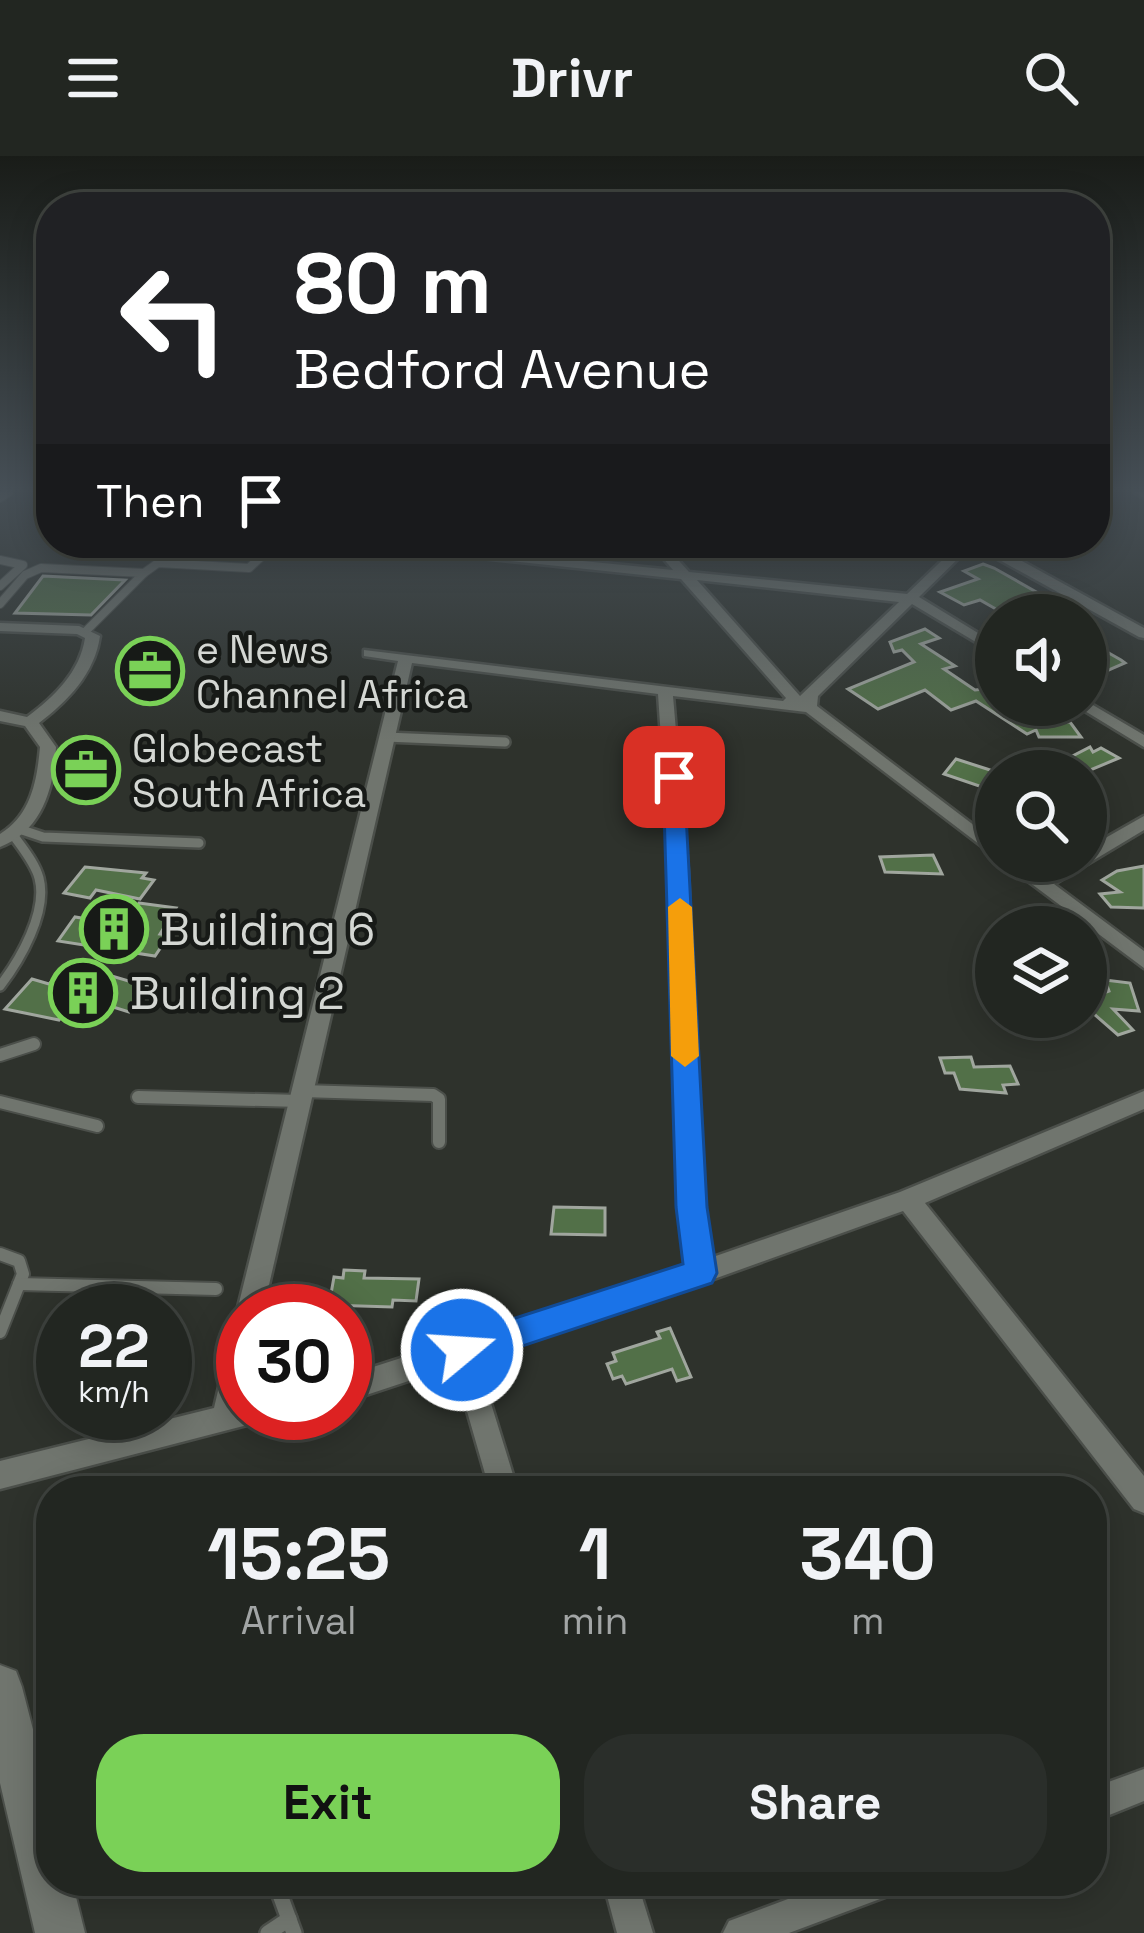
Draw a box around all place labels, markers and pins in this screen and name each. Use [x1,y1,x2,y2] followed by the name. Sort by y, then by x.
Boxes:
[196,625,468,719] place label: e News Channel Africa
[115,636,185,706] office icon: e News Channel Africa
[132,724,366,818] place label: Globecast South Africa
[623,726,725,828] pin
[51,735,121,805] office icon: Globecast South Africa
[79,894,149,964] building icon: Building 6
[160,901,375,958] place label: Building 6
[48,958,118,1028] building icon: Building 2
[130,965,345,1022] place label: Building 2

